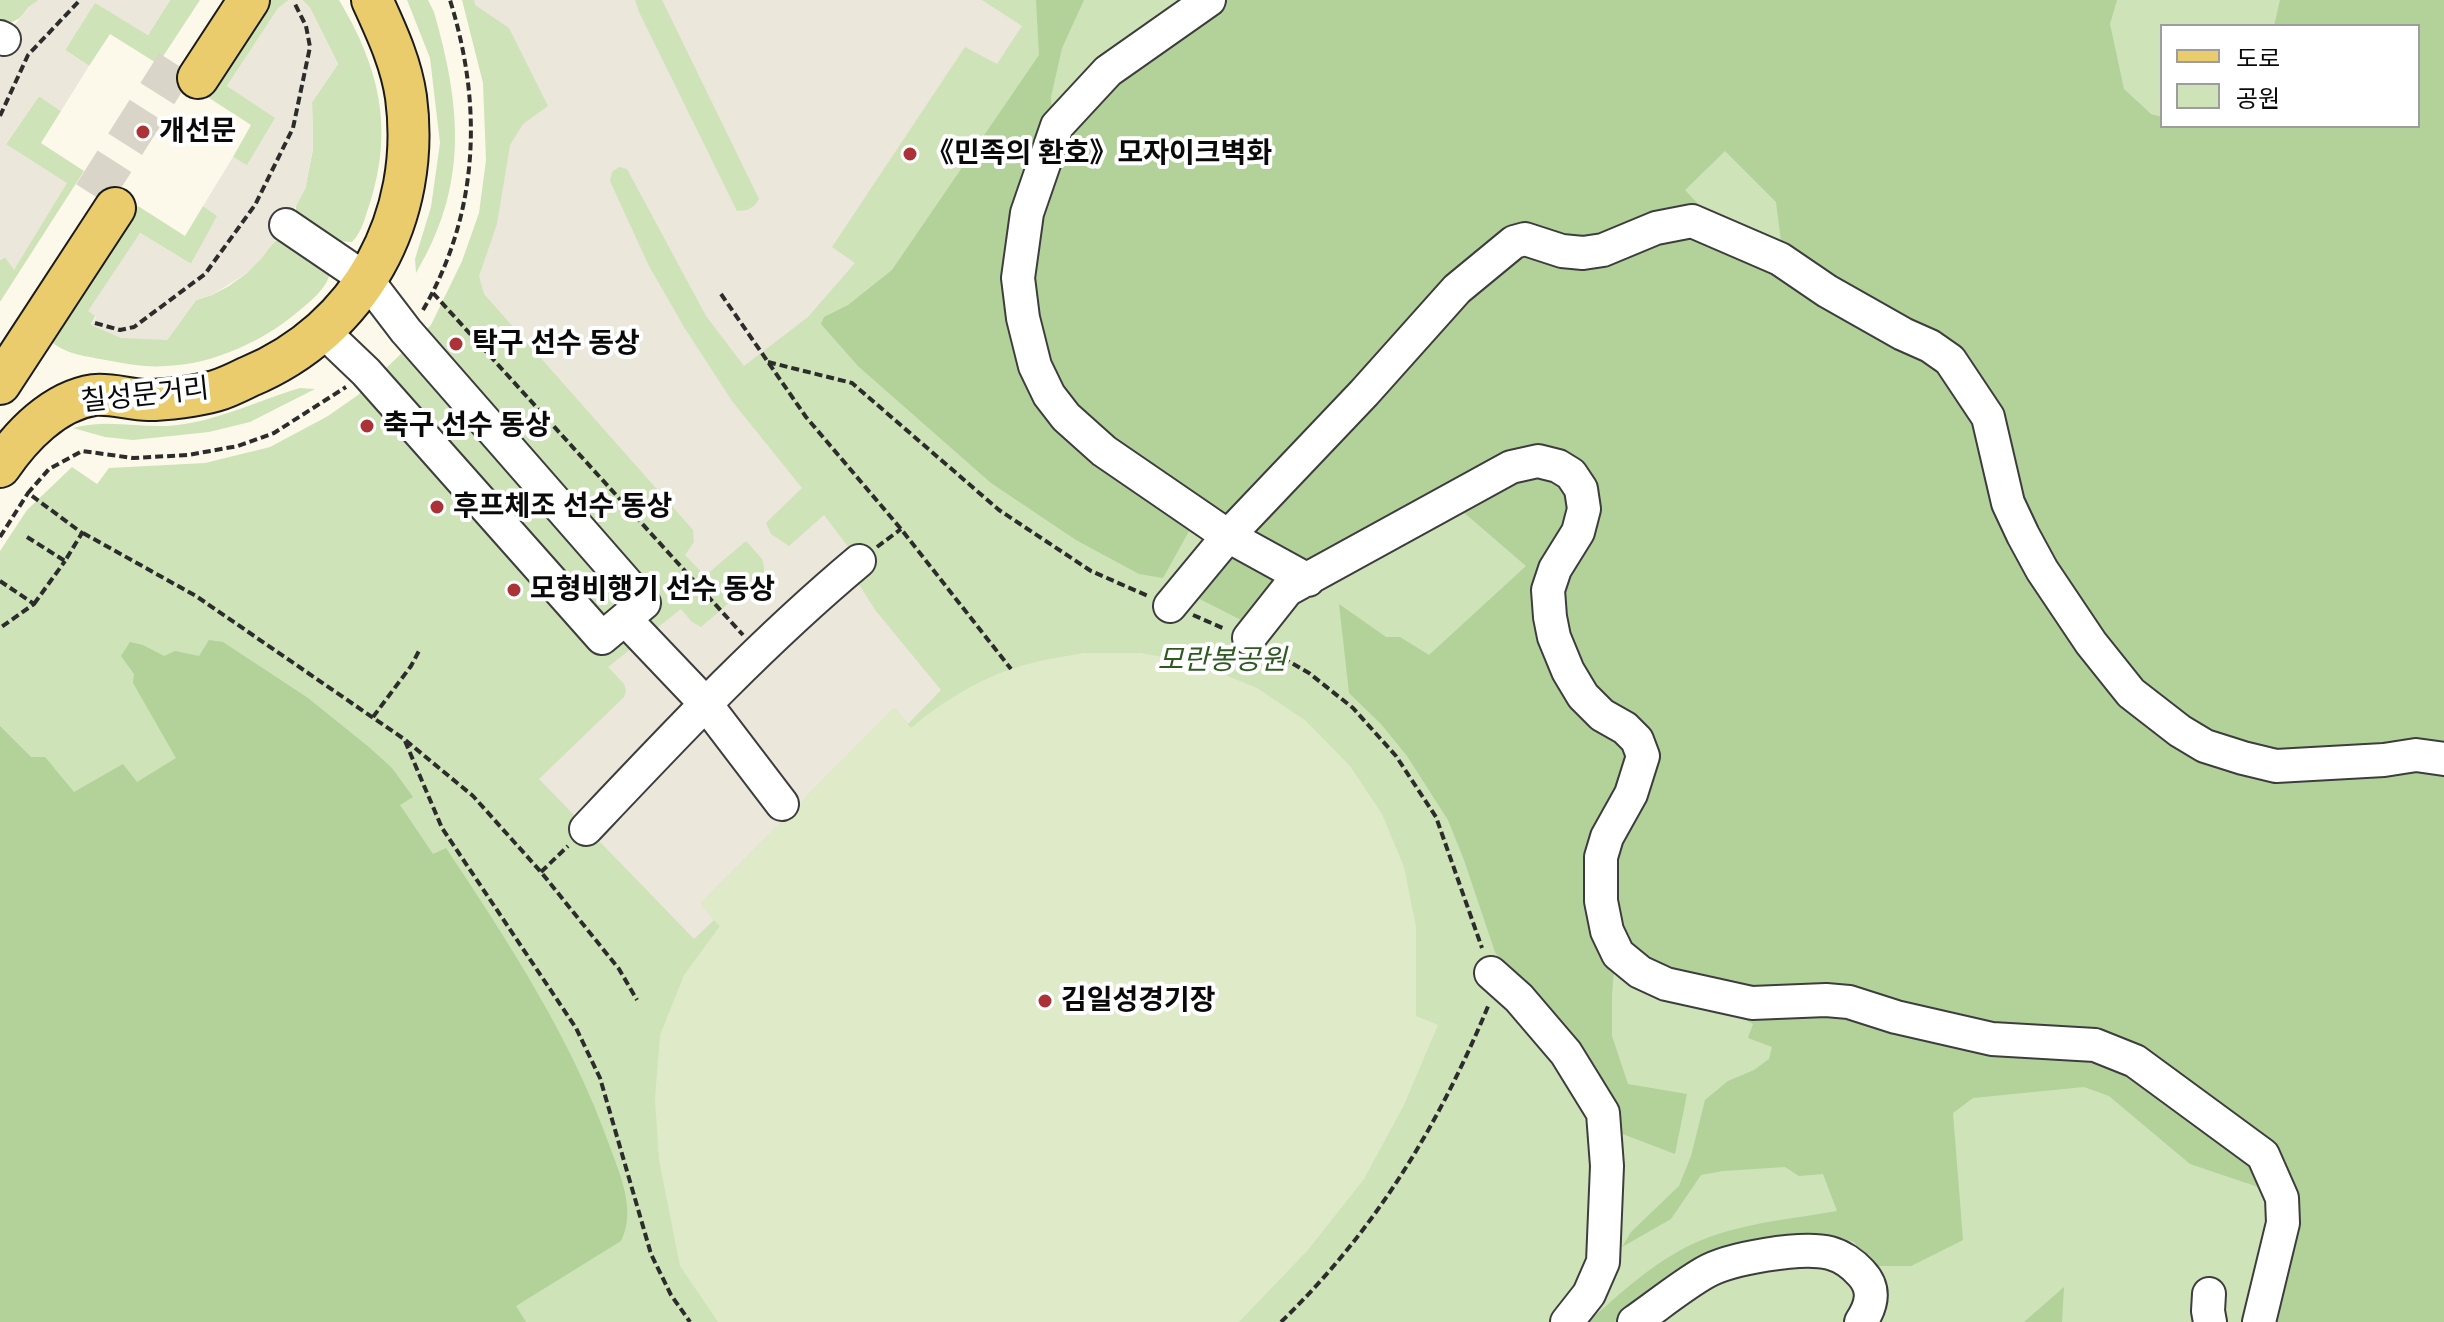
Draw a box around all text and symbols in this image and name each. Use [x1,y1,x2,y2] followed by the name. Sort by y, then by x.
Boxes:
[2160,24,2420,128] legend
[2236,43,2280,74] text: 도로
[2236,83,2280,114] text: 공원
[159,115,236,149] place label: 개선문
[134,123,152,141] marker: 개선문
[926,137,1272,171] place label: 《민족의 환호》모자이크벽화
[901,145,919,163] marker: 《민족의 환호》모자이크벽화
[472,327,640,361] place label: 탁구 선수 동상
[447,335,465,353] marker: 탁구 선수 동상
[79,373,211,419] street label: 칠성문거리
[383,409,551,443] place label: 축구 선수 동상
[358,417,376,435] marker: 축구 선수 동상
[453,490,672,524] place label: 후프체조 선수 동상
[428,498,446,516] marker: 후프체조 선수 동상
[530,573,775,607] place label: 모형비행기 선수 동상
[505,581,523,599] marker: 모형비행기 선수 동상
[1158,644,1286,678] park label: 모란봉공원
[1061,984,1216,1018] place label: 김일성경기장
[1036,992,1054,1010] marker: 김일성경기장

